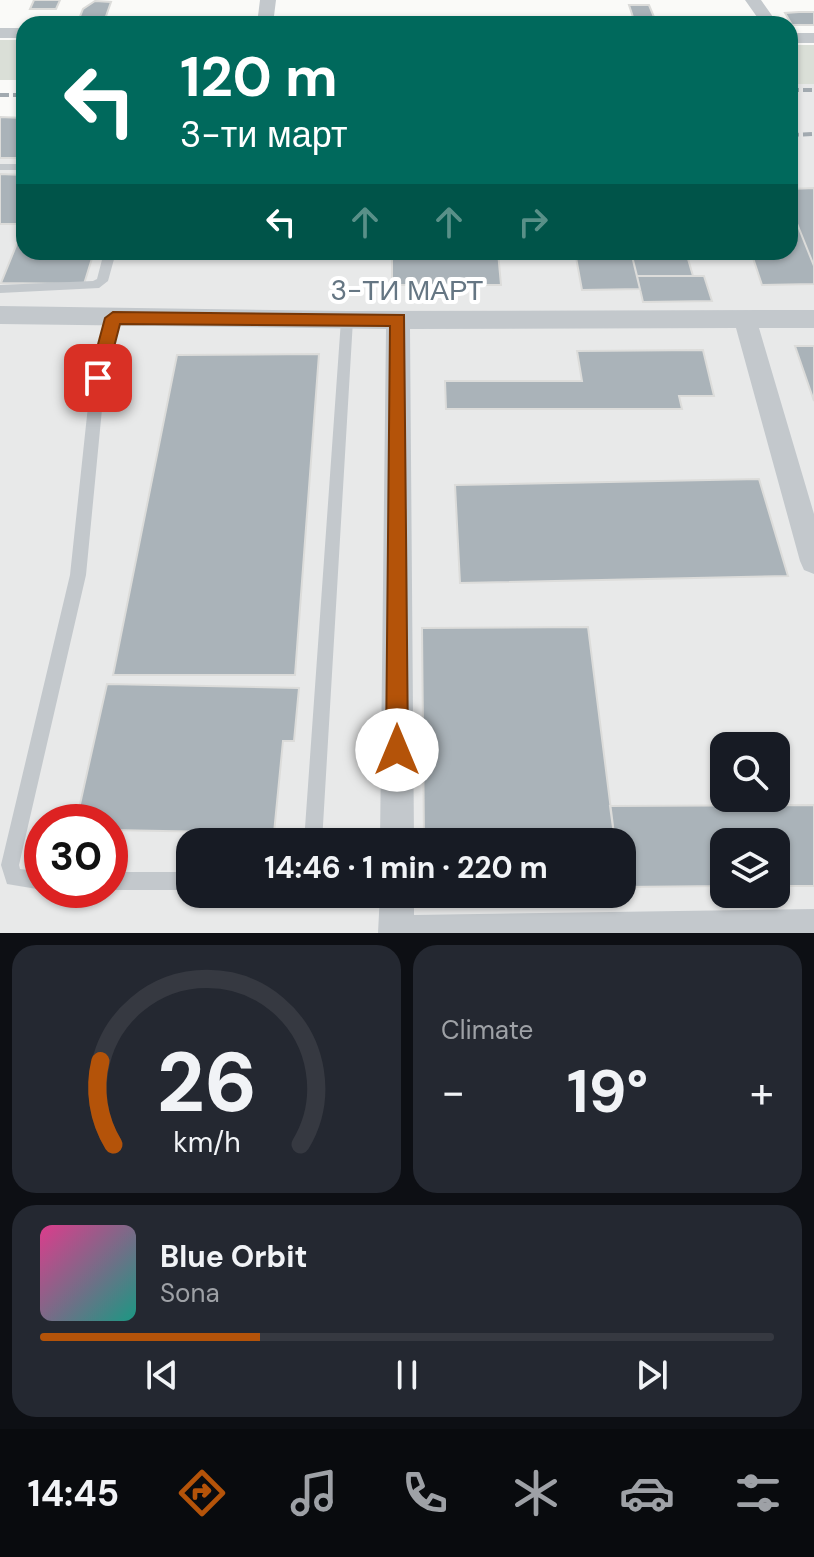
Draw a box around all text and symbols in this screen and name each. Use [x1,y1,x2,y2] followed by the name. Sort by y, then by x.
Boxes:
[180,40,338,113] text: 120 m
[48,48,152,152] icon: left
[180,111,347,158] text: 3-ти март
[259,200,303,244] icon: left
[343,200,387,244] icon: ahead
[427,200,471,244] icon: ahead
[511,200,555,244] icon: right
[331,272,483,309] street label: 3-ТИ МАРТ
[64,344,132,412] pin
[76,356,120,400] icon: arrive
[355,708,439,792] position arrow
[710,732,790,908] map controls
[710,732,790,812] button: search
[24,804,128,908] speed limit sign: 30
[710,828,790,908] button: layers
[264,848,548,887] text: 14:46 · 1 min · 220 m
[441,1013,533,1047] text: Climate
[156,1028,257,1137] text: 26
[567,1052,648,1131] text: 19°
[441,1063,465,1121] text: −
[750,1063,774,1121] text: +
[173,1124,240,1161] text: km/h
[160,1237,307,1276] text: Blue Orbit
[160,1276,220,1310] text: Sona
[140,1353,184,1397] icon: previous
[385,1353,429,1397] icon: pause
[630,1353,674,1397] icon: next
[174,1465,230,1521] icon: directions
[286,1465,342,1521] icon: music
[397,1465,453,1521] icon: phone
[508,1465,564,1521] icon: climate
[619,1465,675,1521] icon: car
[730,1465,786,1521] icon: filters
[28,1470,119,1517] text: 14:45

